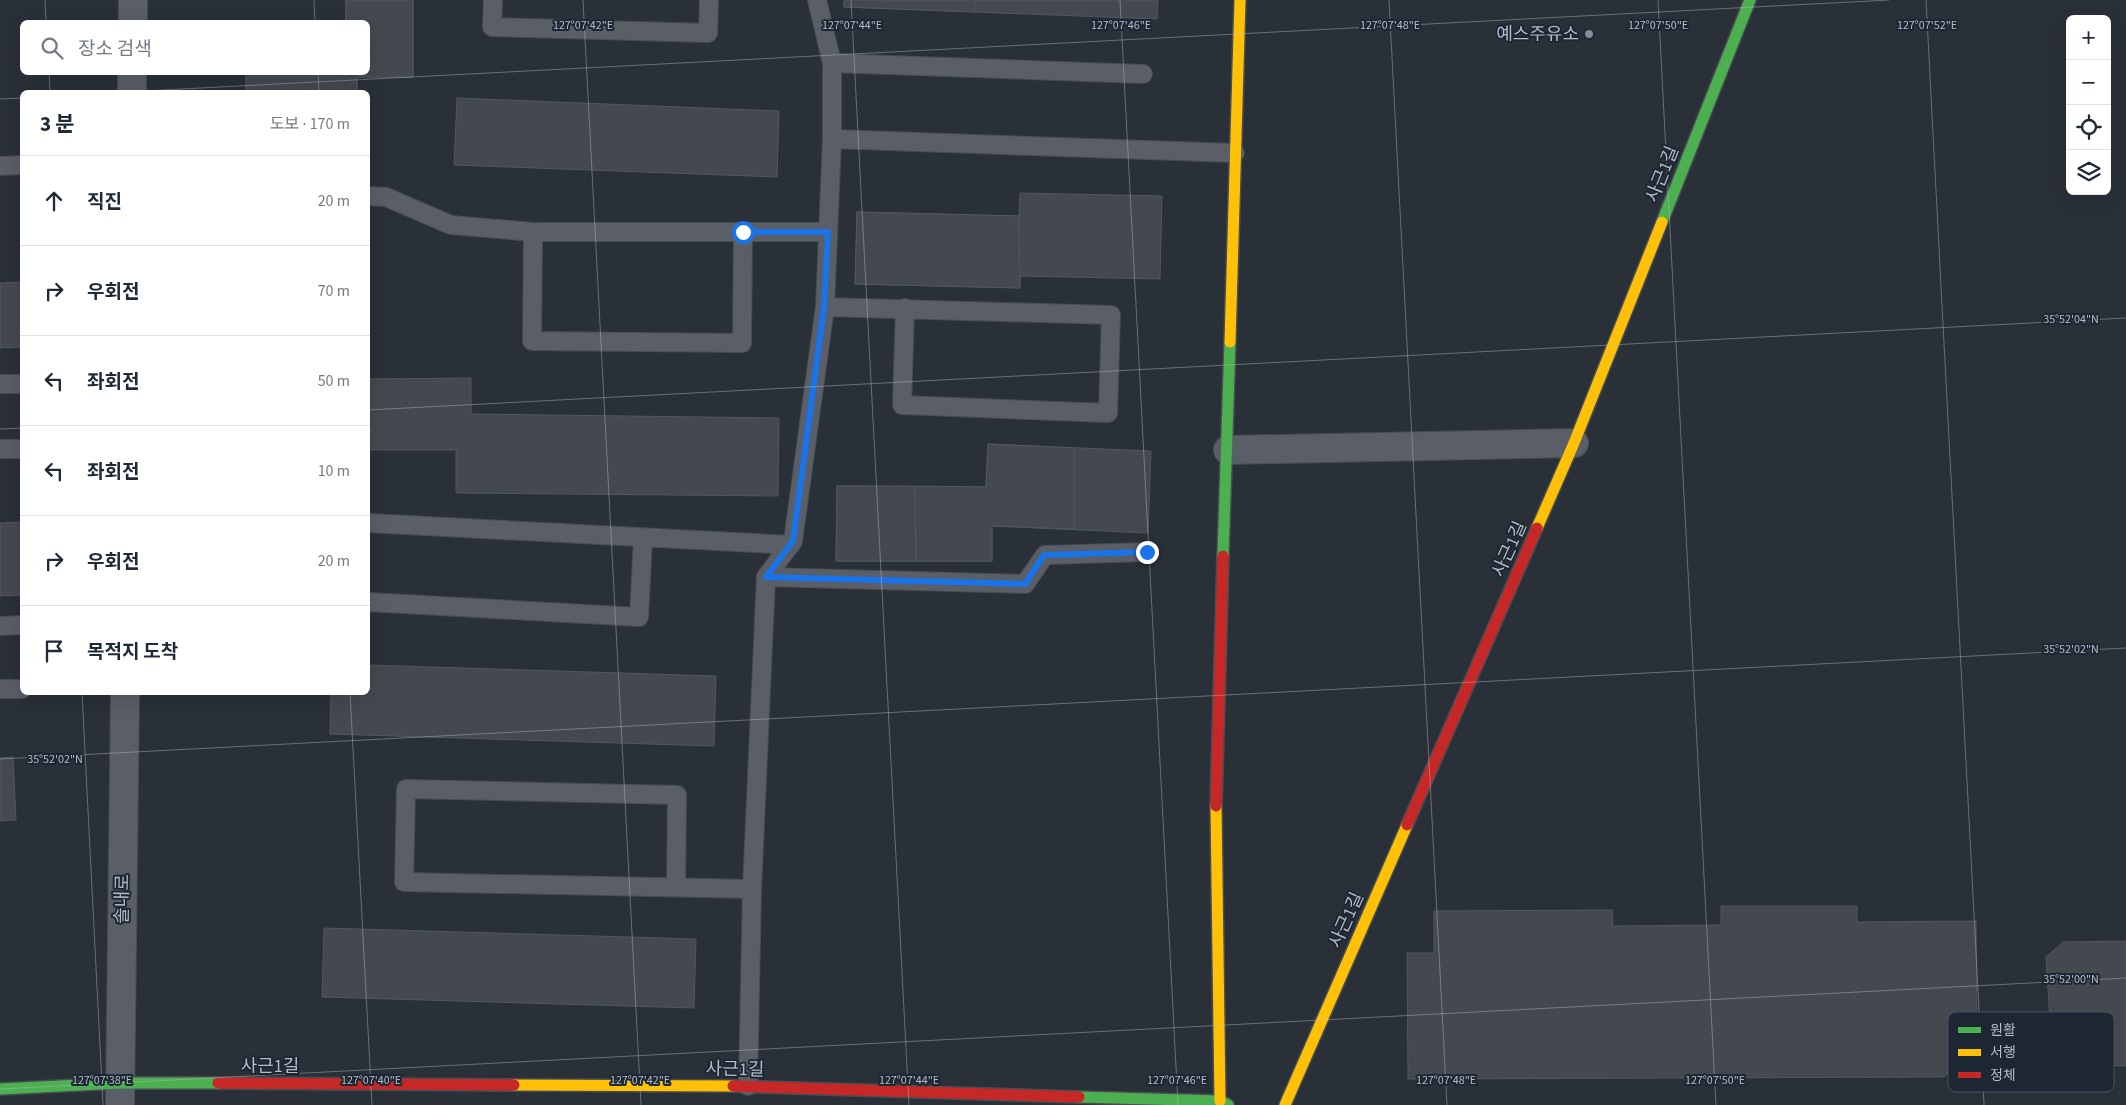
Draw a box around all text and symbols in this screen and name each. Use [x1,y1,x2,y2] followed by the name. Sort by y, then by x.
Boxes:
[2066,15,2111,195] map controls
[2066,15,2111,60] button: +
[553,17,613,34] text: 127°07'42"E
[822,17,882,34] text: 127°07'44"E
[1091,17,1151,34] text: 127°07'46"E
[1360,17,1420,34] text: 127°07'48"E
[1628,17,1688,34] text: 127°07'50"E
[1897,17,1957,34] text: 127°07'52"E
[20,20,370,75] search box
[1496,22,1579,47] place label: 예스주유소
[1583,28,1595,40] marker: 예스주유소
[38,34,66,62] icon: search
[78,36,152,63] text: 장소 검색
[2066,60,2111,105] button: −
[2066,105,2111,150] button: locate
[40,109,75,139] text: 3 분
[270,113,350,135] text: 도보 · 170 m
[1640,142,1685,206] street label: 사근1길
[2066,150,2111,195] button: layers
[40,187,68,215] icon: ahead
[87,189,122,216] text: 직진
[318,190,350,212] text: 20 m
[732,221,755,244] route start
[40,277,68,305] icon: right
[87,279,139,306] text: 우회전
[318,280,350,302] text: 70 m
[2043,311,2099,328] text: 35°52'04"N
[40,367,68,395] icon: left
[87,369,139,396] text: 좌회전
[318,370,350,392] text: 50 m
[40,457,68,485] icon: left
[87,459,139,486] text: 좌회전
[318,460,350,482] text: 10 m
[1486,517,1533,581] street label: 사근1길
[1136,541,1159,564] route end
[40,547,68,575] icon: right
[87,549,139,576] text: 우회전
[318,550,350,572] text: 20 m
[40,637,68,665] icon: arrive
[87,639,178,666] text: 목적지 도착
[2043,641,2099,658] text: 35°52'02"N
[27,751,83,768] text: 35°52'02"N
[110,874,135,924] street label: 솔내로
[1323,888,1370,952] street label: 사근1길
[2043,971,2099,988] text: 35°52'00"N
[1948,1012,2114,1092] legend
[1990,1021,2016,1041] text: 원활
[1990,1043,2016,1063] text: 서행
[241,1054,299,1079] street label: 사근1길
[705,1056,765,1083] street label: 사근1길
[1990,1066,2016,1086] text: 정체
[72,1072,132,1089] text: 127°07'38"E
[341,1072,401,1089] text: 127°07'40"E
[610,1072,670,1089] text: 127°07'42"E
[879,1072,939,1089] text: 127°07'44"E
[1147,1072,1207,1089] text: 127°07'46"E
[1416,1072,1476,1089] text: 127°07'48"E
[1685,1072,1745,1089] text: 127°07'50"E

